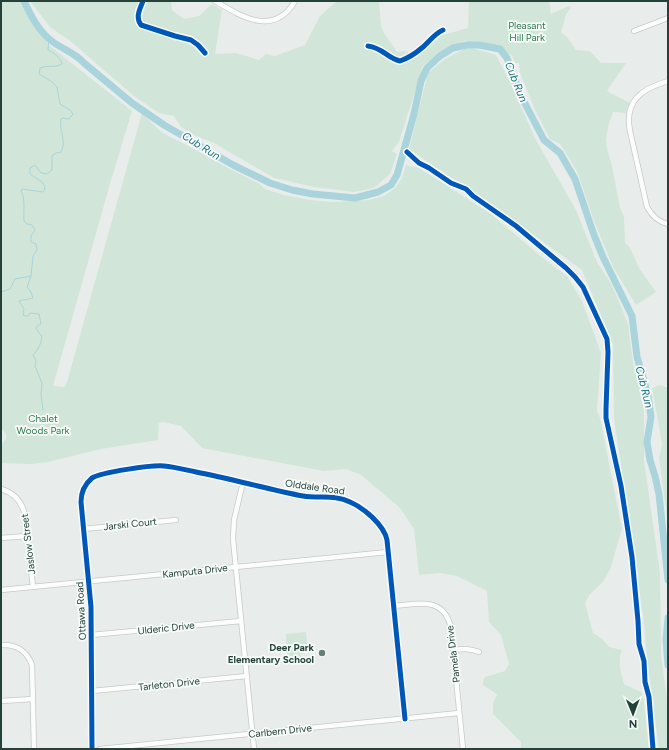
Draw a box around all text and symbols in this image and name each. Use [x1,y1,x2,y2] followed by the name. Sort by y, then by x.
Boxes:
[508,19,546,44] park label: Pleasant Hill Park
[502,60,530,104] water label: Cub Run
[180,129,222,163] water label: Cub Run
[633,365,655,409] water label: Cub Run
[17,412,70,437] park label: Chalet Woods Park
[284,476,346,498] street label: Olddale Road
[18,513,38,575] street label: Jaslow Street
[103,515,158,533] street label: Jarski Court
[162,561,229,581] street label: Kamputa Drive
[73,581,89,641] street label: Ottawa Road
[137,618,196,637] street label: Ulderic Drive
[443,624,463,683] street label: Pamela Drive
[228,641,315,666] place label: Deer Park Elementary School
[317,648,327,658] marker: Deer Park Elementary School
[138,674,201,694] street label: Tarleton Drive
[613,694,653,734] north arrow
[629,717,638,730] text: N
[248,721,313,741] street label: Carlbern Drive

